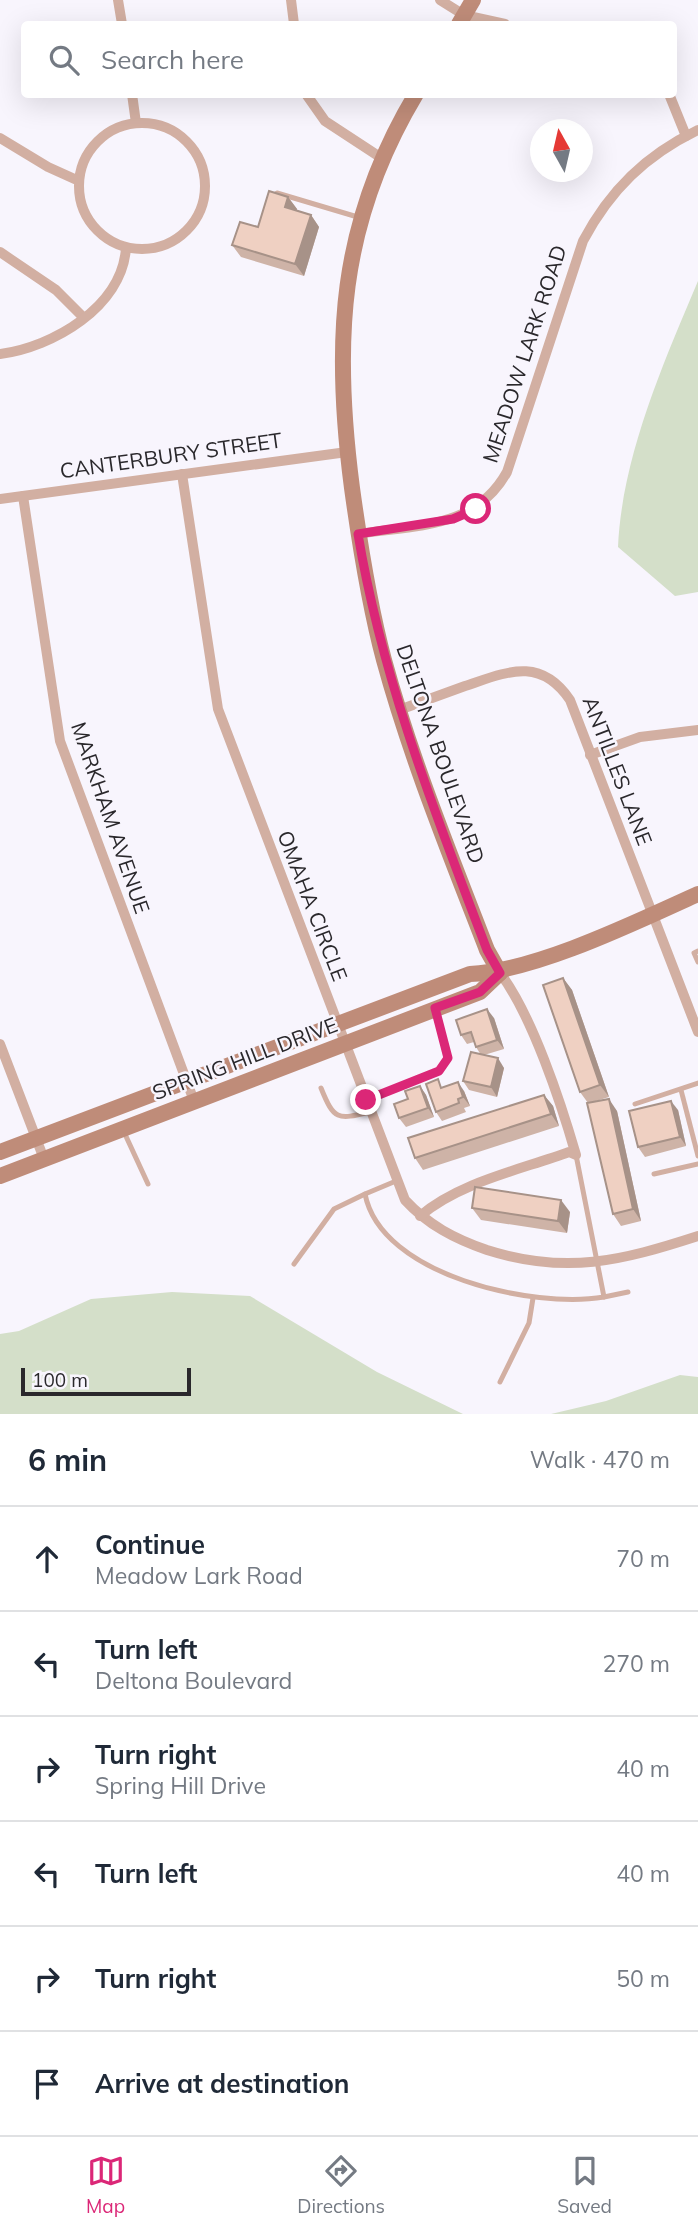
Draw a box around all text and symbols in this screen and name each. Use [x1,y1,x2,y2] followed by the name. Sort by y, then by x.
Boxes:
[21,21,677,98] search box
[45,41,83,79] icon: search
[101,43,244,76] text: Search here
[530,119,593,182] north arrow
[477,242,572,466] street label: MEADOW LARK ROAD
[58,427,284,483] street label: CANTERBURY STREET
[460,493,491,524] route start
[391,641,491,867] street label: DELTONA BOULEVARD
[578,693,658,849] street label: ANTILLES LANE
[66,718,156,917] street label: MARKHAM AVENUE
[272,827,354,985] street label: OMAHA CIRCLE
[149,1011,341,1105] street label: SPRING HILL DRIVE
[350,1084,381,1115] route end
[21,1365,191,1397] scale bar
[32,1368,88,1392] text: 100 m
[28,1441,107,1479] text: 6 min
[530,1445,670,1474] text: Walk · 470 m
[95,1528,205,1561] text: Continue
[28,1540,66,1578] icon: ahead
[616,1544,670,1573] text: 70 m
[95,1561,303,1590] text: Meadow Lark Road
[95,1633,197,1666] text: Turn left
[28,1645,66,1683] icon: left
[602,1649,670,1678] text: 270 m
[95,1666,292,1695] text: Deltona Boulevard
[95,1738,216,1771] text: Turn right
[28,1750,66,1788] icon: right
[616,1754,670,1783] text: 40 m
[95,1771,266,1800] text: Spring Hill Drive
[28,1855,66,1893] icon: left
[95,1857,197,1890] text: Turn left
[616,1859,670,1888] text: 40 m
[28,1960,66,1998] icon: right
[95,1962,216,1995] text: Turn right
[616,1964,670,1993] text: 50 m
[28,2065,66,2103] icon: arrive
[95,2067,350,2100] text: Arrive at destination
[86,2152,125,2218] tab: Map
[297,2152,385,2218] tab: Directions
[557,2152,612,2218] tab: Saved

